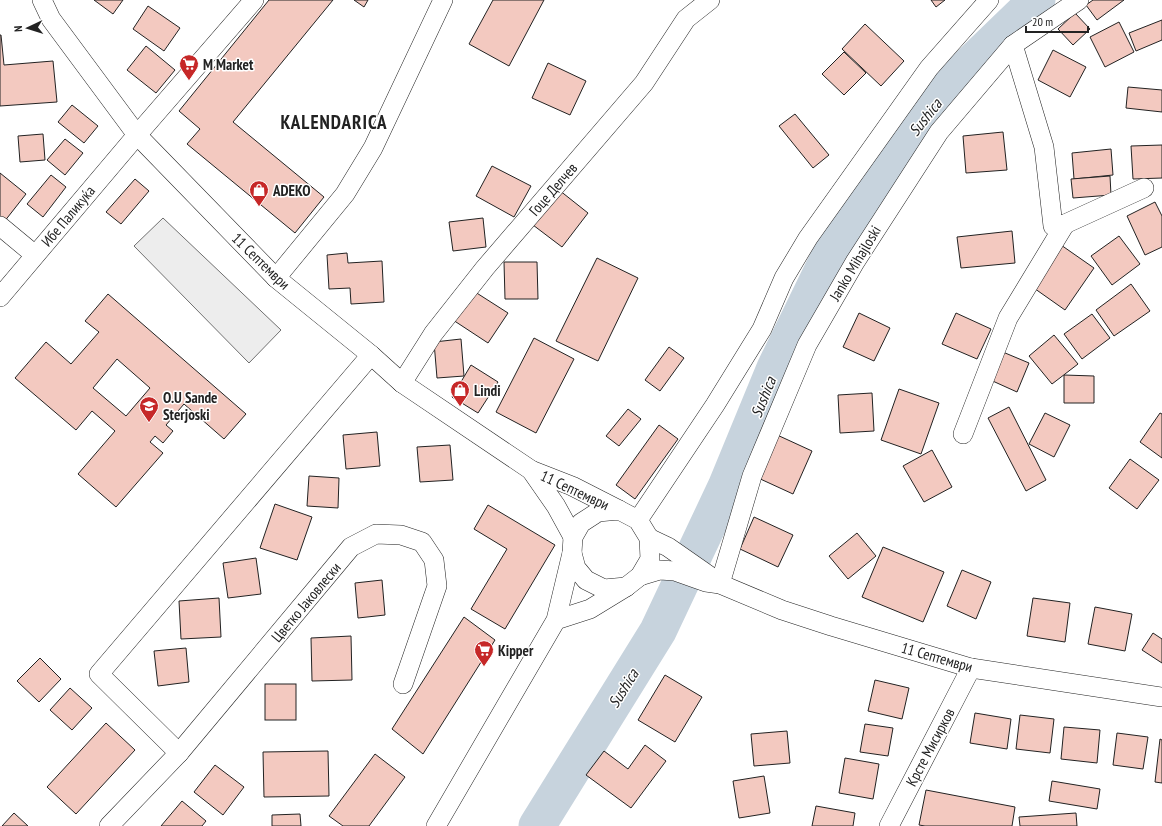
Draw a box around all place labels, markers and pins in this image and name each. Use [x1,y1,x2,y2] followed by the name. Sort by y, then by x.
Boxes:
[178,53,200,81] supermarket icon: M Market
[203,55,254,74] place label: M Market
[248,179,270,207] shop icon: ADEKO
[272,181,311,200] place label: ADEKO
[449,379,471,407] shop icon: Lindi
[474,381,501,400] place label: Lindi
[163,388,218,424] place label: O.U Sande Sterjoski
[138,395,160,423] school or university icon: O.U Sande Sterjoski
[473,639,495,667] supermarket icon: Kipper
[498,641,534,660] place label: Kipper

